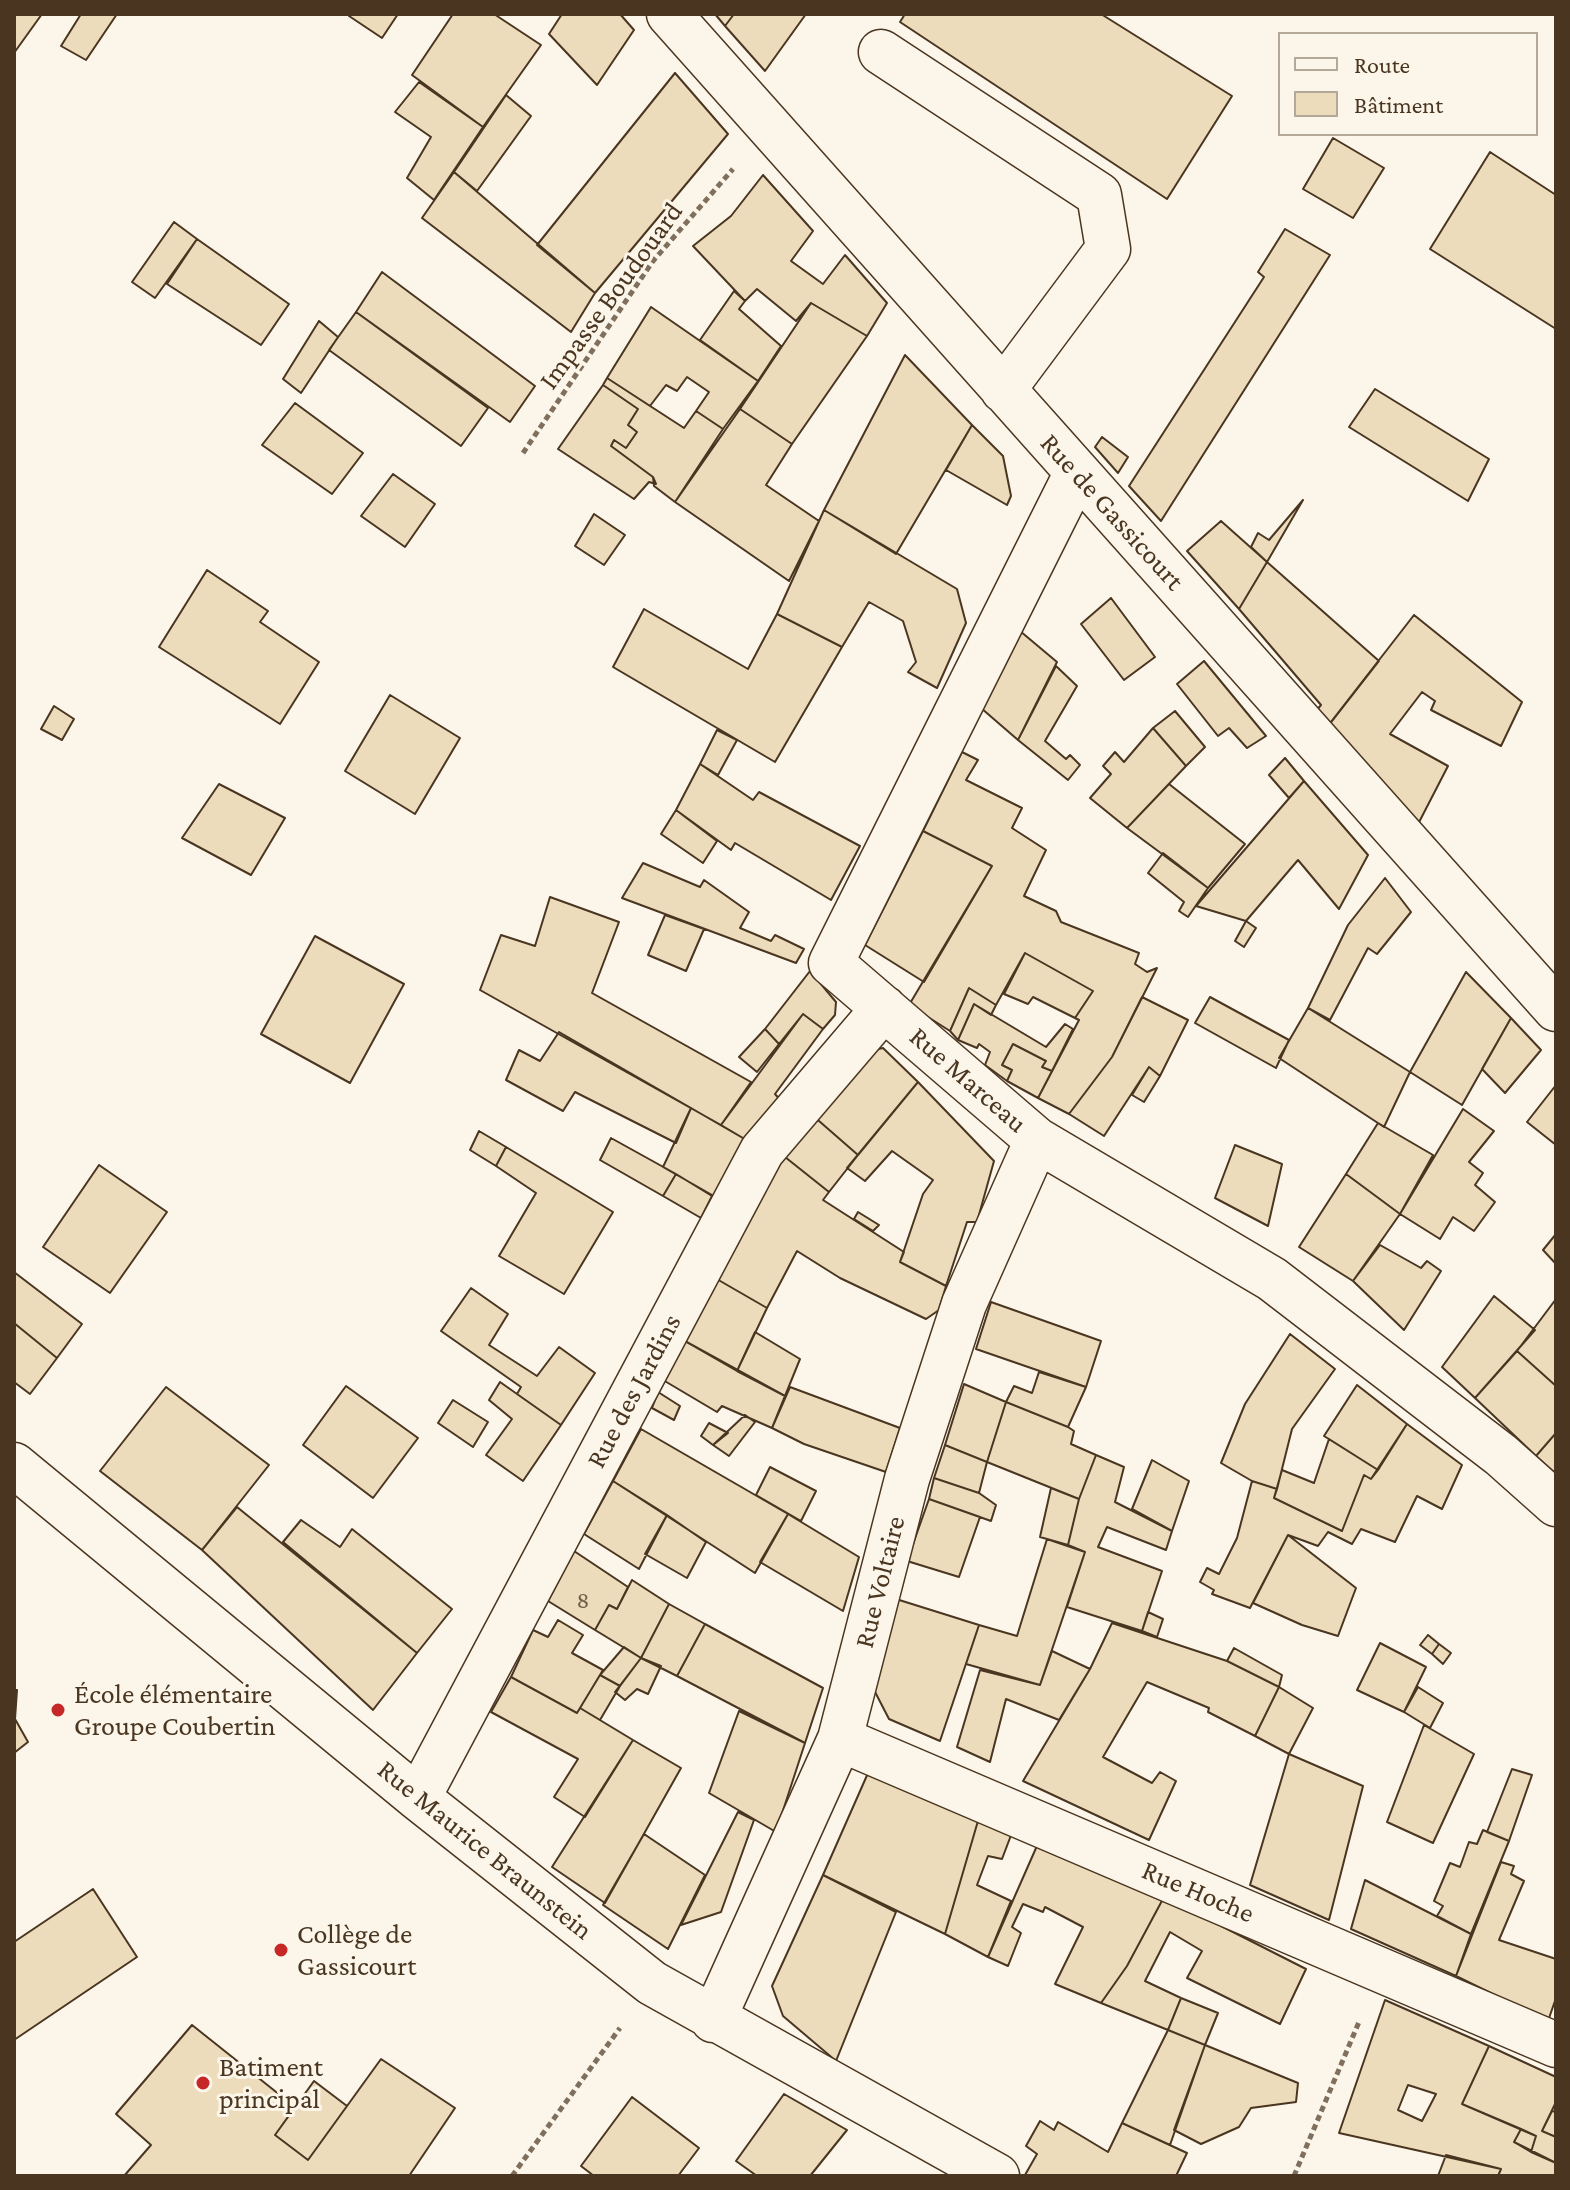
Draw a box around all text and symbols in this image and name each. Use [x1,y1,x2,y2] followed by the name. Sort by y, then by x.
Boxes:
[1278,32,1538,136] legend
[1354,51,1410,78] text: Route
[1354,91,1443,118] text: Bâtiment
[532,196,690,396] street label: Impasse Boudouard
[1033,427,1191,597] street label: Rue de Gassicourt
[902,1020,1034,1140] street label: Rue Marceau
[579,1308,689,1474] street label: Rue des Jardins
[847,1513,913,1651] street label: Rue Voltaire
[577,1587,589,1615] house number: 8
[74,1677,275,1743] place label: École élémentaire Groupe Coubertin
[49,1701,67,1719] marker: École élémentaire Groupe Coubertin
[371,1753,599,1947] street label: Rue Maurice Braunstein
[1137,1853,1259,1931] street label: Rue Hoche
[297,1917,416,1983] place label: Collège de Gassicourt
[272,1941,290,1959] marker: Collège de Gassicourt
[219,2050,323,2116] place label: Batiment principal
[194,2074,212,2092] marker: Batiment principal

